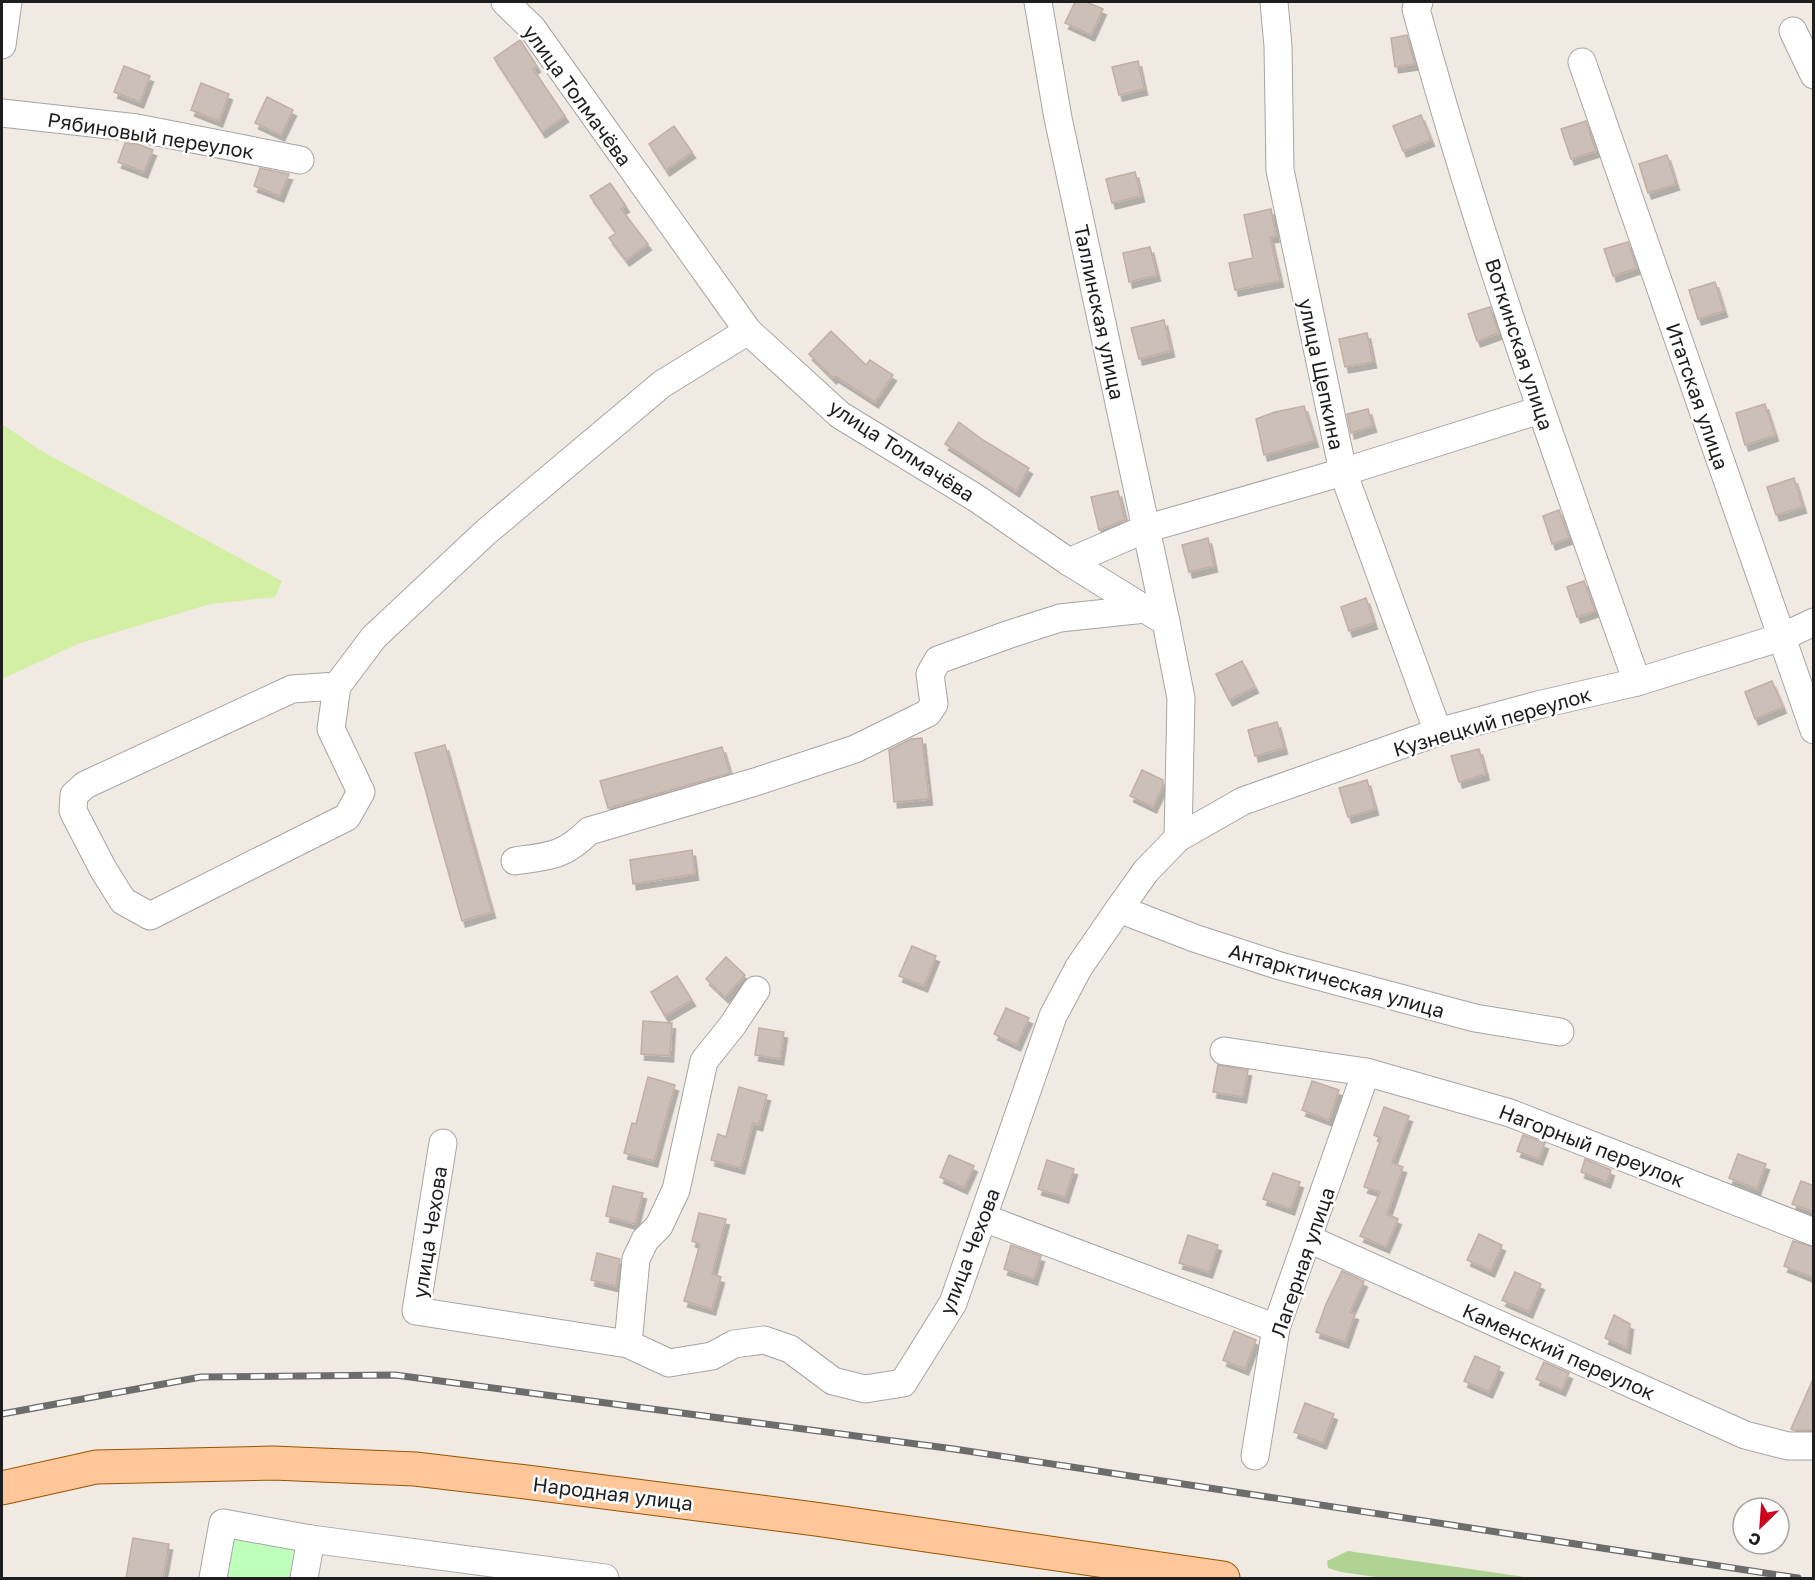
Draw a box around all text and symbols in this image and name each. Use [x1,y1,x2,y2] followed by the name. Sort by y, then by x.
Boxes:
[519,20,637,170] street label: улица Толмачёва
[46,107,256,163] street label: Рябиновый переулок
[1070,222,1130,402] street label: Таллинская улица
[1481,255,1559,433] street label: Воткинская улица
[1294,296,1350,452] street label: улица Щепкина
[1662,319,1734,473] street label: Итатская улица
[825,394,979,506] street label: улица Толмачёва
[1390,681,1594,761] street label: Кузнецкий переулок
[1226,938,1448,1022] street label: Антарктическая улица
[1496,1099,1688,1191] street label: Нагорный переулок
[407,1164,451,1300] street label: улица Чехова
[934,1184,1004,1318] street label: улица Чехова
[1265,1184,1339,1340] street label: Лагерная улица
[1459,1298,1659,1404] street label: Каменский переулок
[532,1471,694,1515] street label: Народная улица
[1731,1496,1791,1556] north arrow
[1745,1528,1764,1551] text: С

